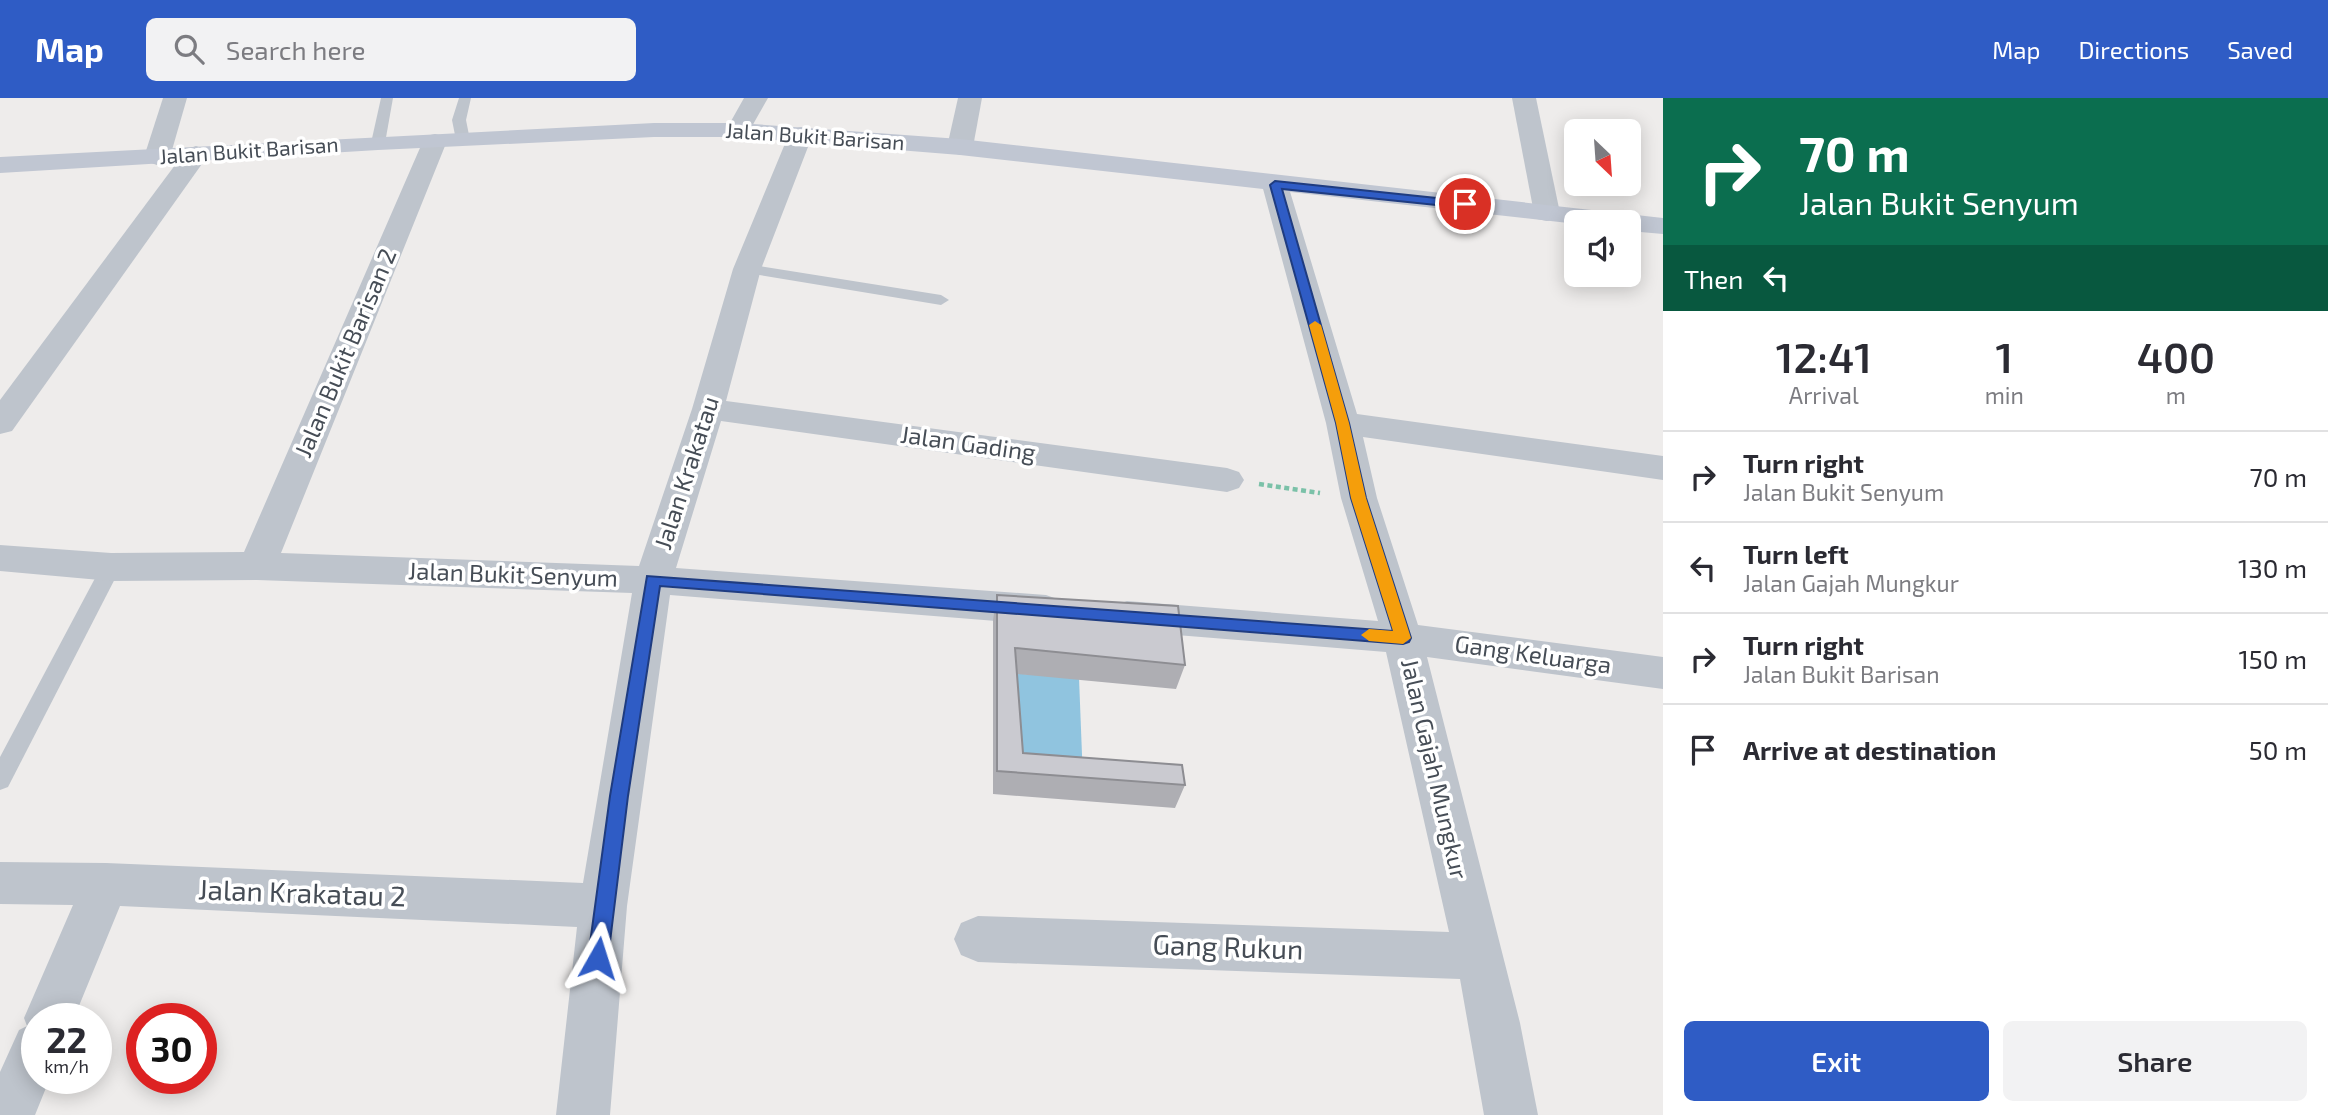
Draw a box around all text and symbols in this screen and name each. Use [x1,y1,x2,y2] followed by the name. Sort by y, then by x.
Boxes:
[146,18,636,81] search box
[35,29,104,69] text: Map
[170,30,208,68] icon: search
[226,34,365,65] text: Search here
[1992,35,2040,64] text: Map
[2078,35,2189,64] text: Directions
[2227,35,2293,64] text: Saved
[725,117,905,154] street label: Jalan Bukit Barisan
[1564,119,1642,196] north arrow
[1564,119,1641,287] map controls
[1799,123,1910,182] text: 70 m
[1684,126,1775,217] icon: right
[159,131,339,168] street label: Jalan Bukit Barisan
[1435,174,1495,234] pin
[1799,183,2079,221] text: Jalan Bukit Senyum
[1446,185,1484,223] icon: arrive
[1564,210,1641,287] button: sound
[288,244,402,461] street label: Jalan Bukit Barisan 2
[1757,259,1795,297] icon: left
[1684,263,1743,294] text: Then
[1776,331,1872,381] text: 12:41
[1996,331,2013,381] text: 1
[2137,331,2215,381] text: 400
[1789,381,1859,409] text: Arrival
[1985,381,2024,409] text: min
[2166,381,2186,409] text: m
[647,392,724,553] street label: Jalan Krakatau
[899,419,1038,466] street label: Jalan Gading
[1743,447,1864,478] text: Turn right
[1684,458,1722,496] icon: right
[2249,461,2307,492] text: 70 m
[1743,478,1944,506] text: Jalan Bukit Senyum
[1743,538,1849,569] text: Turn left
[1684,549,1722,587] icon: left
[2238,552,2307,583] text: 130 m
[408,555,618,592] street label: Jalan Bukit Senyum
[1743,569,1959,597] text: Jalan Gajah Mungkur
[1453,628,1613,679] street label: Gang Keluarga
[1743,629,1864,660] text: Turn right
[1684,640,1722,678] icon: right
[2238,643,2307,674] text: 150 m
[1396,656,1475,882] street label: Jalan Gajah Mungkur
[1743,660,1940,688] text: Jalan Bukit Barisan
[1684,731,1722,769] icon: arrive
[1743,734,1996,765] text: Arrive at destination
[2249,734,2307,765] text: 50 m
[198,871,406,913] street label: Jalan Krakatau 2
[561,921,635,995] position arrow
[1152,926,1304,966] street label: Gang Rukun
[126,1003,217,1094] speed limit sign: 30
[46,1018,87,1060] text: 22
[1684,1021,1989,1101] button: Exit
[2003,1021,2307,1101] button: Share
[44,1055,89,1077] text: km/h

